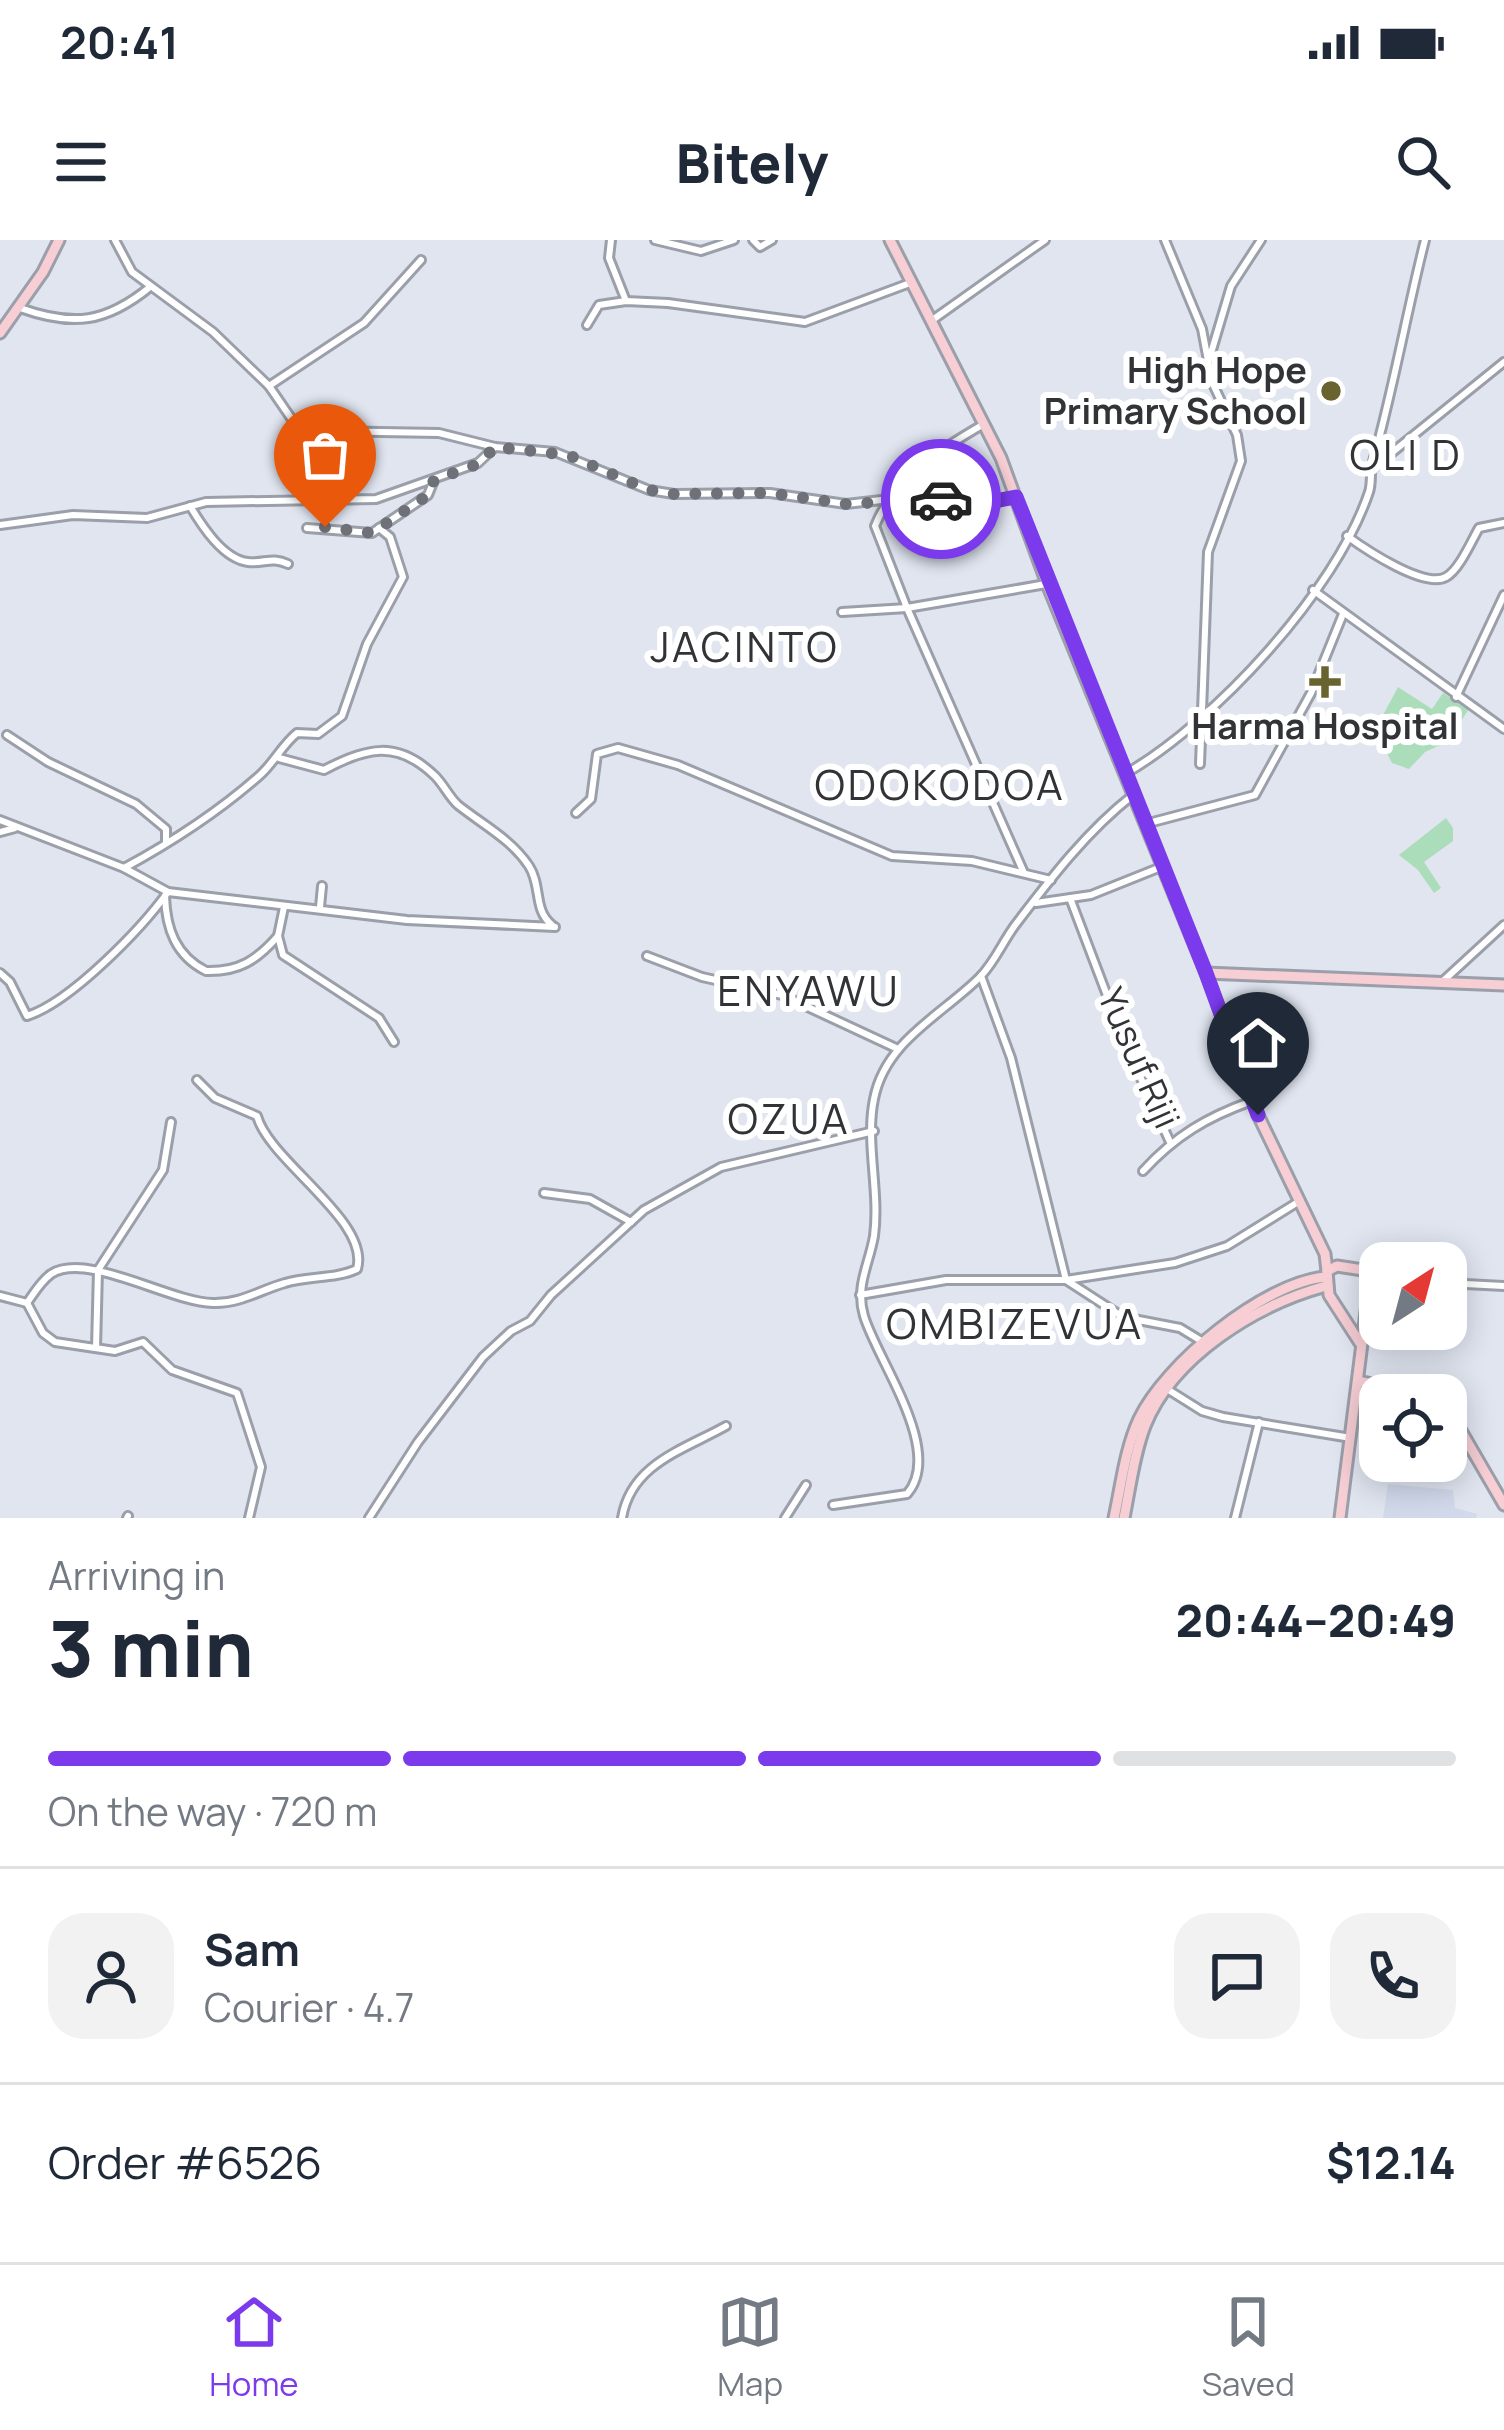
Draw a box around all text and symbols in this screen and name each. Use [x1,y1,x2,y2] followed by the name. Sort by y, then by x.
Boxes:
[60,11,179,73] text: 20:41
[676,125,828,199] text: Bitely
[48,129,114,195] icon: menu
[1390,129,1456,195] icon: search
[1044,345,1307,435] place label: High Hope Primary School
[1318,378,1344,404] marker: High Hope Primary School
[274,404,376,527] pin
[292,422,358,488] icon: bag
[1349,425,1463,483] district label: OLI D
[881,439,1001,559] courier
[908,466,974,532] icon: car
[650,617,840,675] district label: JACINTO
[1309,666,1341,698] marker: Harma Hospital
[1191,701,1459,750] place label: Harma Hospital
[814,755,1066,813] district label: ODOKODOA
[717,961,901,1019] district label: ENYAWU
[1087,980,1192,1136] street label: Yusuf Riji
[1207,992,1309,1115] pin
[1225,1010,1291,1076] icon: home
[727,1089,851,1147] district label: OZUA
[1359,1242,1467,1350] north arrow
[1359,1242,1467,1482] map controls
[886,1294,1144,1352] district label: OMBIZEVUA
[1359,1374,1467,1482] button: locate
[48,1548,225,1602] text: Arriving in
[1176,1589,1456,1651] text: 20:44–20:49
[48,1594,254,1700] text: 3 min
[48,1784,377,1838] text: On the way · 720 m
[48,1913,174,2039] button: person
[1174,1913,1300,2039] button: chat
[1330,1913,1456,2039] button: phone
[204,1918,300,1980] text: Sam
[204,1980,414,2034] text: Courier · 4.7
[48,2131,322,2193] text: Order #6526
[1326,2131,1456,2193] text: $12.14
[209,2289,299,2406] tab: Home
[717,2289,783,2406] tab: Map
[1202,2289,1295,2406] tab: Saved

